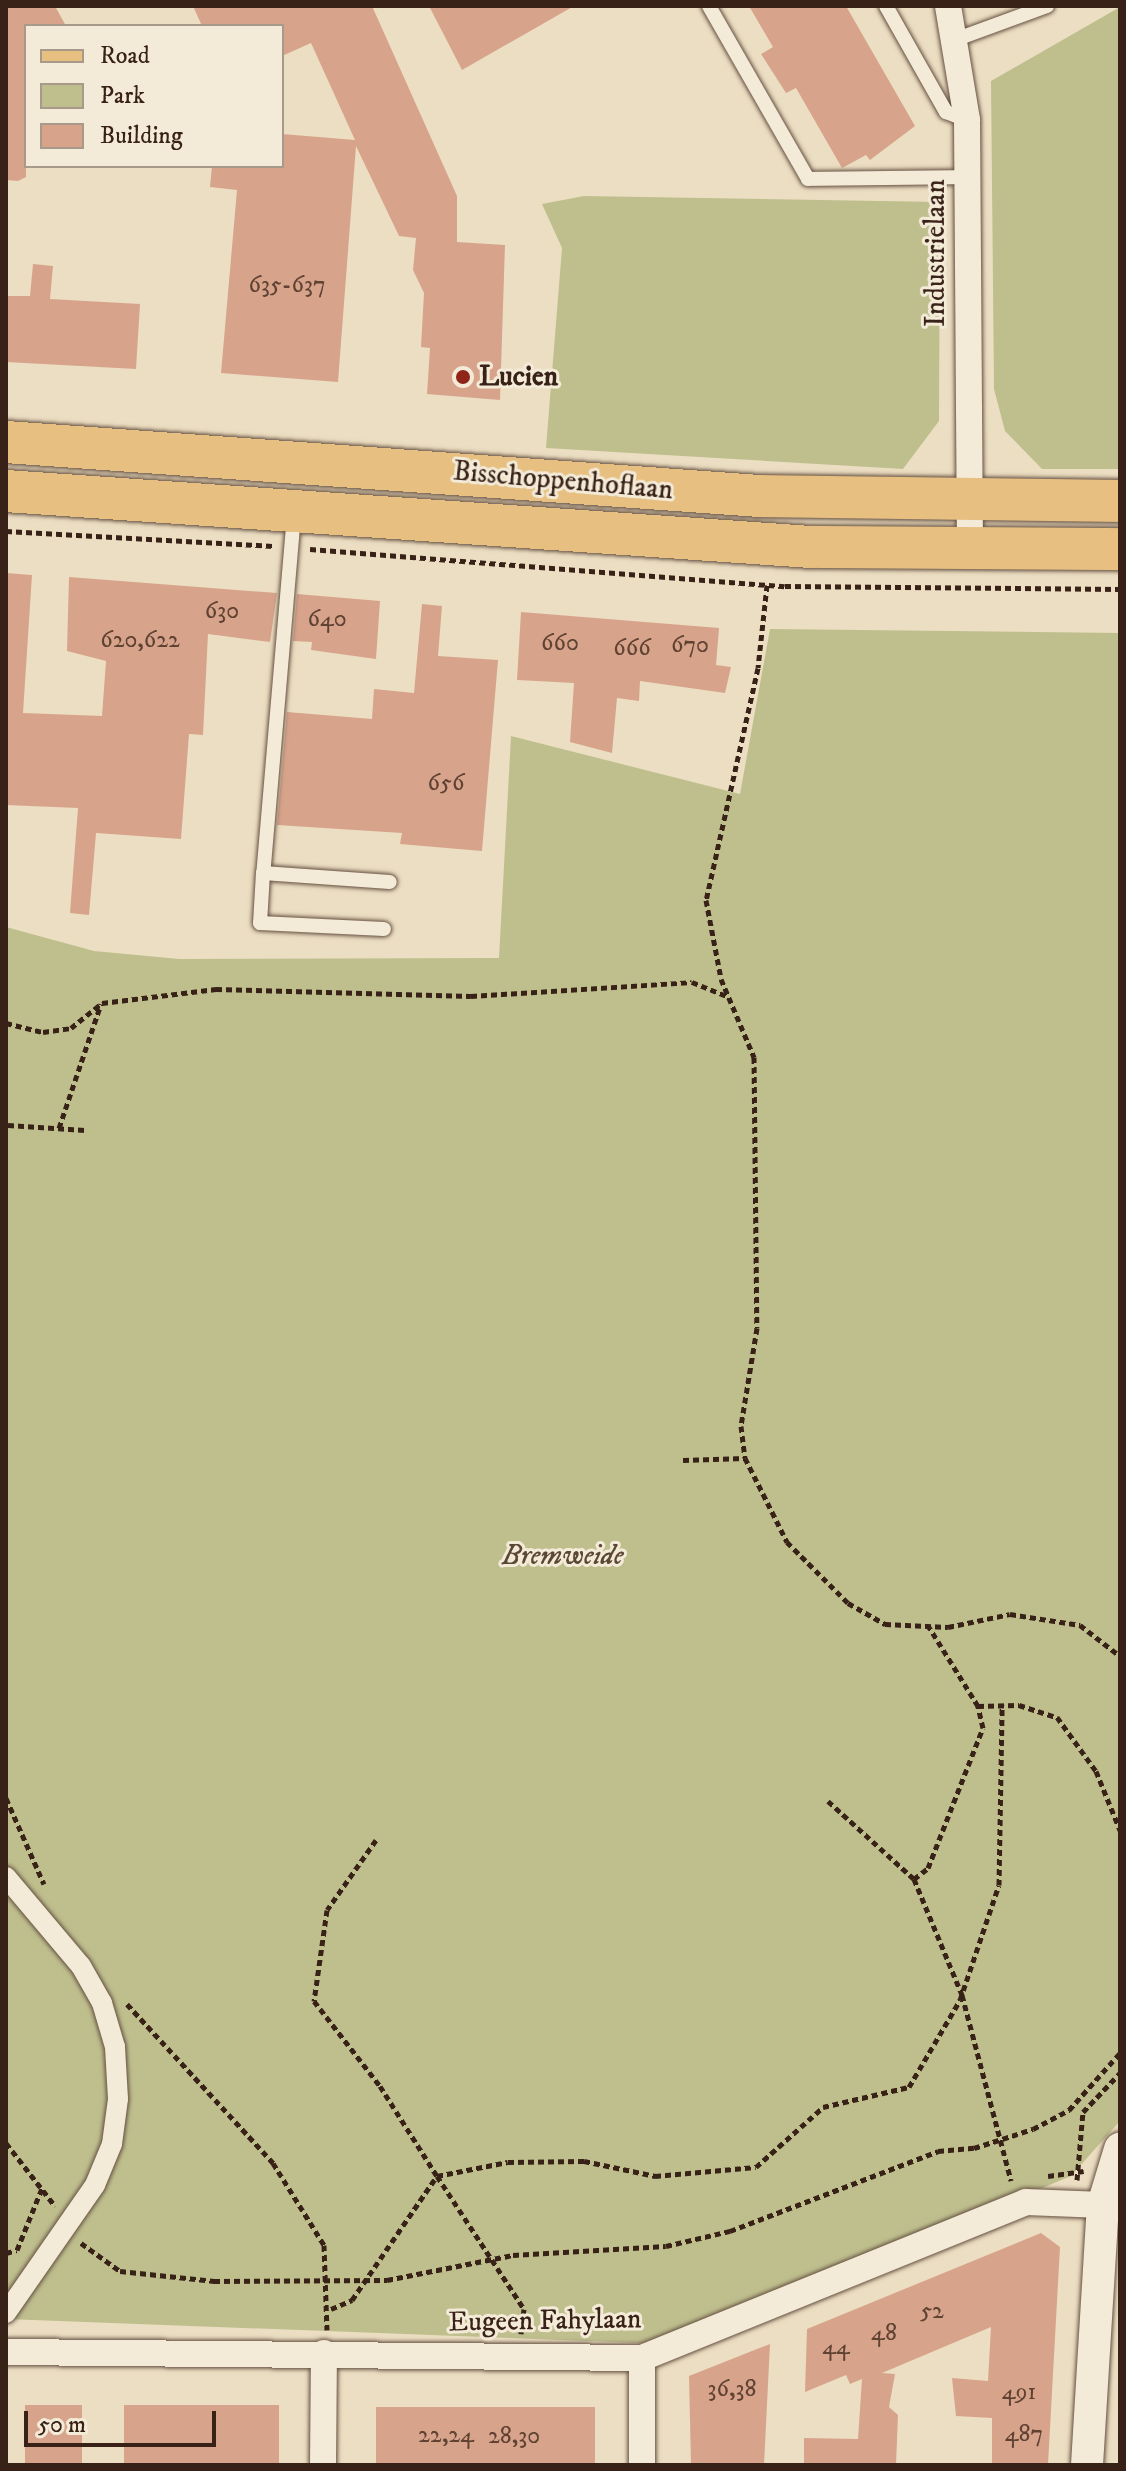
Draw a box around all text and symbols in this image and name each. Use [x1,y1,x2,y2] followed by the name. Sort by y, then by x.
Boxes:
[24,24,284,168] legend
[100,41,150,71] text: Road
[100,81,145,111] text: Park
[100,121,183,151] text: Building
[919,179,953,327] street label: Industrielaan
[248,272,326,300] house number: 635-637
[479,360,558,394] place label: Lucien
[454,368,472,386] marker: Lucien
[452,455,674,507] street label: Bisschoppenhoflaan
[205,598,239,626] house number: 630
[307,606,347,634] house number: 640
[100,627,180,655] house number: 620,622
[541,630,579,658] house number: 660
[671,632,709,660] house number: 670
[613,635,651,663] house number: 666
[428,770,464,798] house number: 656
[502,1539,624,1573] park label: Bremweide
[920,2298,944,2326] house number: 52
[448,2303,642,2339] street label: Eugeen Fahylaan
[871,2320,897,2348] house number: 48
[822,2334,850,2362] house number: 44
[708,2376,756,2404] house number: 36,38
[1002,2379,1036,2407] house number: 491
[28,2395,220,2445] scale bar
[38,2410,86,2440] text: 50 m
[1005,2421,1043,2449] house number: 487
[418,2422,474,2450] house number: 22,24
[488,2423,540,2451] house number: 28,30

